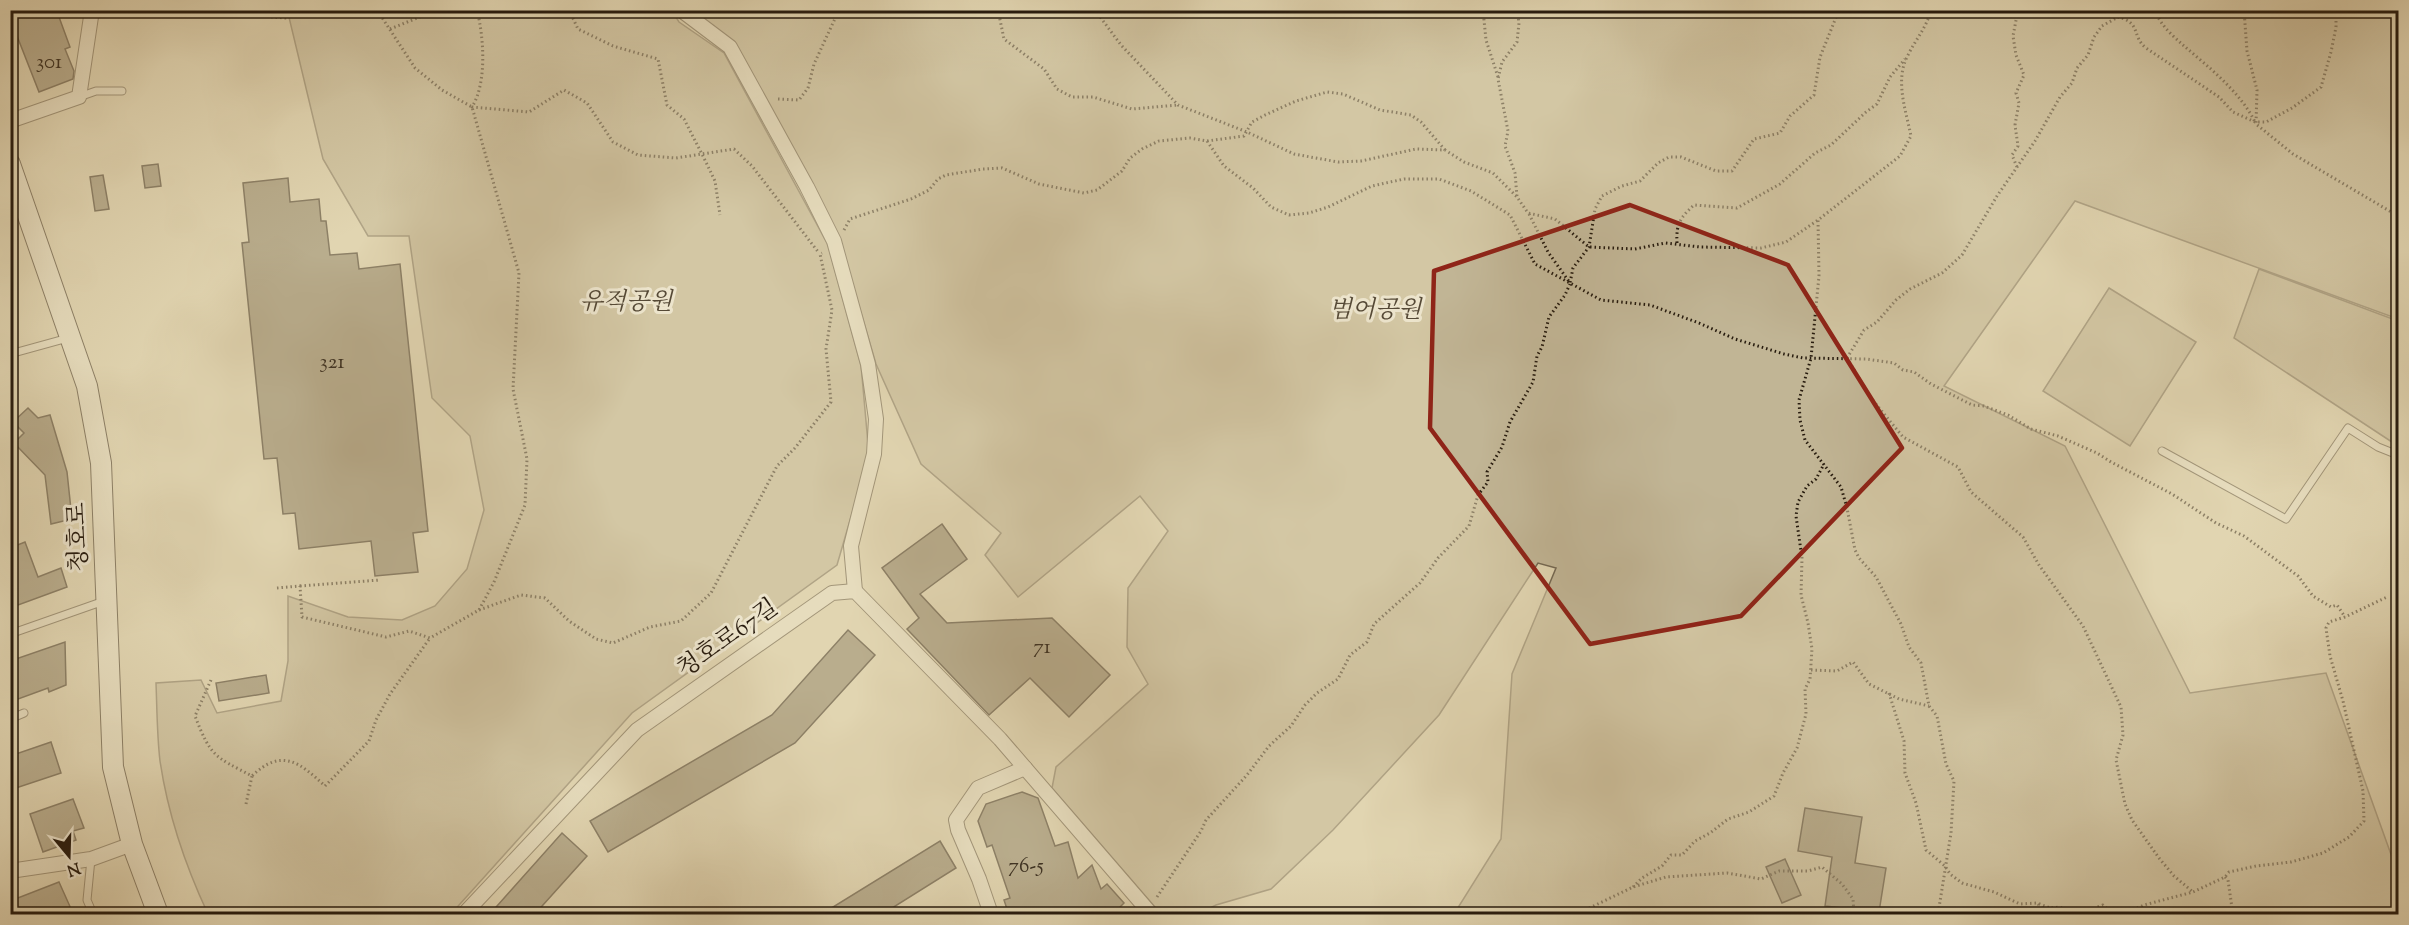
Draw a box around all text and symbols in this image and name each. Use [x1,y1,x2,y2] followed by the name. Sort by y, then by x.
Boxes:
[36,48,62,78] house number: 301
[580,286,674,320] park label: 유적공원
[1329,294,1423,328] park label: 범어공원
[319,348,345,378] house number: 321
[61,502,97,572] street label: 청호로
[670,592,786,686] street label: 청호로67길
[1033,633,1051,663] house number: 71
[39,826,99,886] north arrow
[1008,852,1044,882] house number: 76-5
[63,855,83,881] text: N

